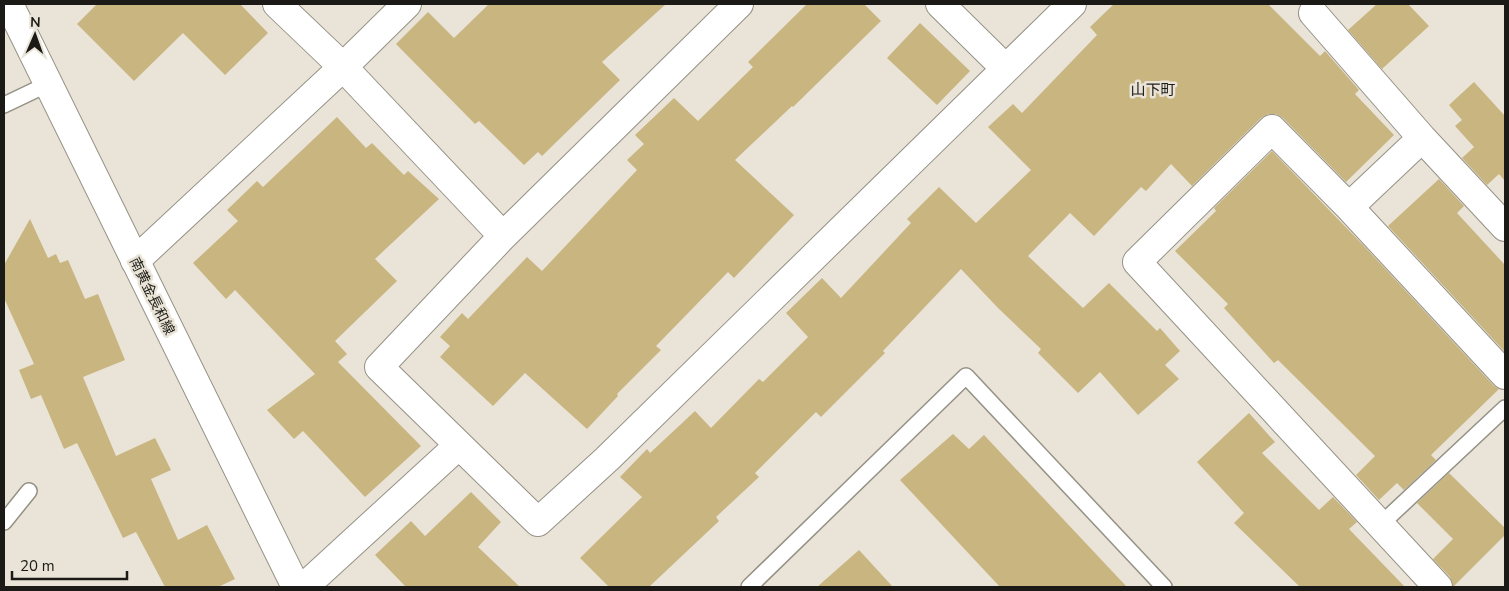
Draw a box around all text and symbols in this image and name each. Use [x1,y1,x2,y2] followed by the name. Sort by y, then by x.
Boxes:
[10,10,60,60] north arrow
[30,13,41,32] text: N
[1130,80,1176,100] district label: 山下町
[125,254,179,338] street label: 南黄金長和線
[12,548,128,580] scale bar
[20,556,55,576] text: 20 m

